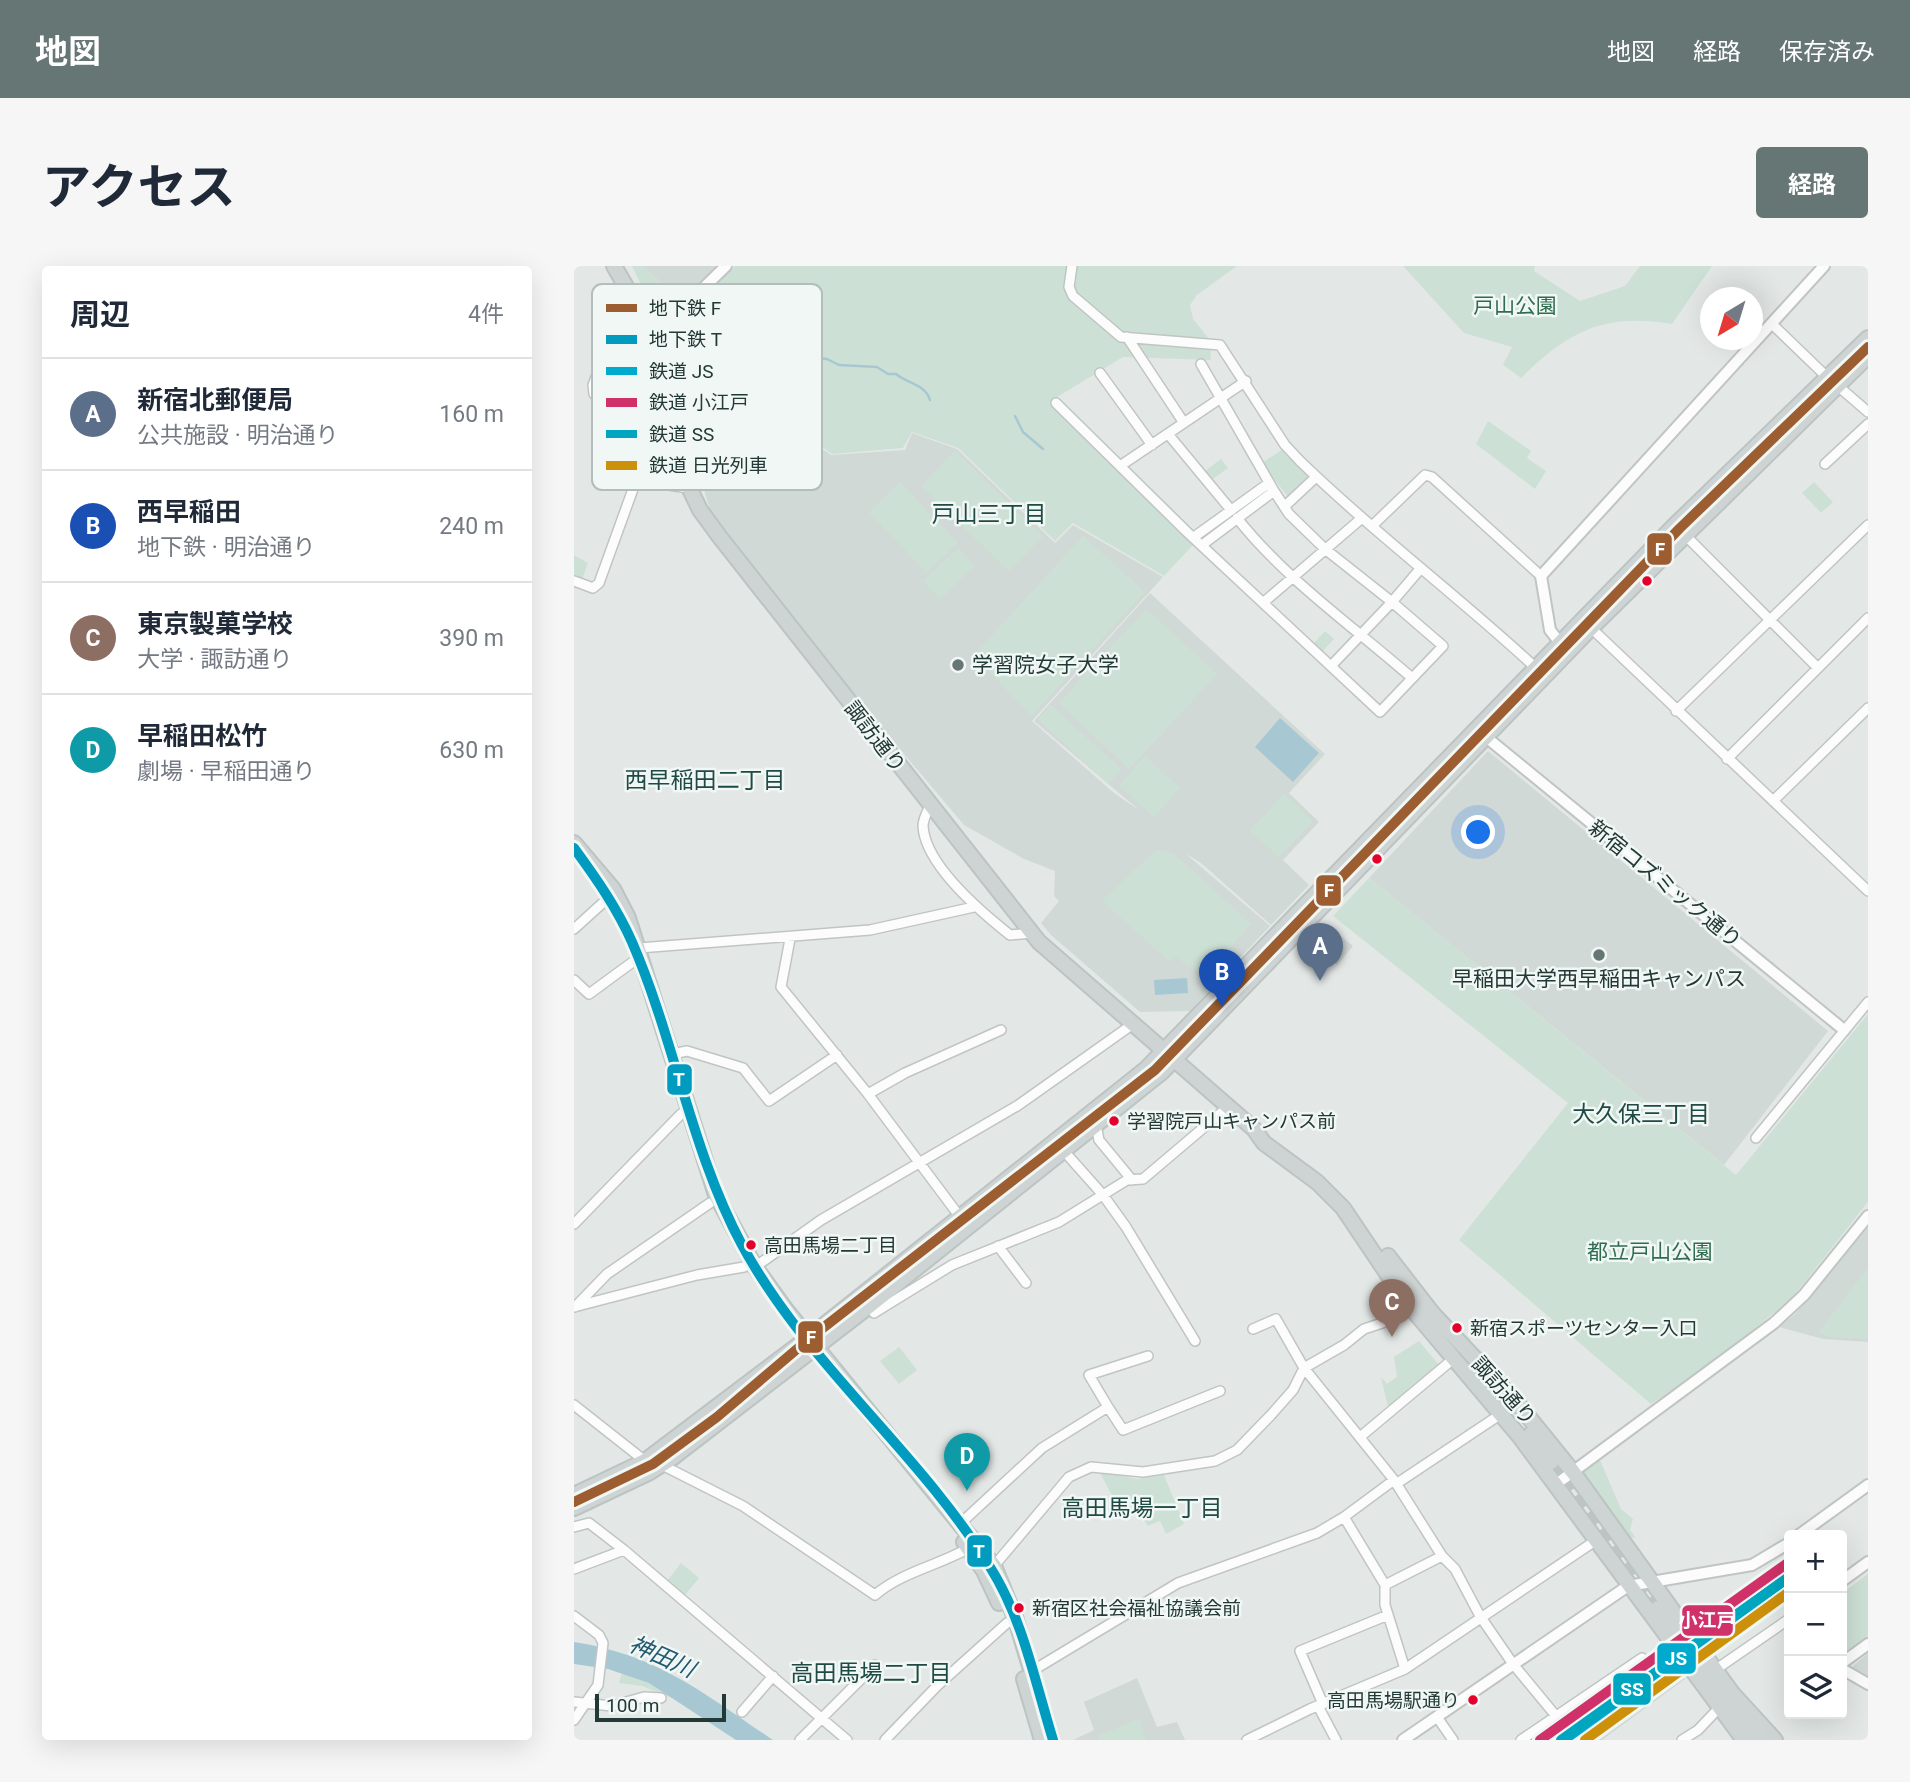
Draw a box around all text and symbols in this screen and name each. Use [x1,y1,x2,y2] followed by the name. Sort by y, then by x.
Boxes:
[35,32,101,71] text: 地図
[1607,38,1655,66] text: 地図
[1693,38,1741,66] text: 経路
[1779,38,1875,66] text: 保存済み
[1756,147,1868,218] button: 経路
[42,159,236,216] text: アクセス
[592,284,822,490] legend
[1700,287,1763,350] north arrow
[1473,294,1557,318] park label: 戸山公園
[70,297,130,332] text: 周辺
[649,297,721,320] text: 地下鉄 F
[468,301,504,328] text: 4件
[649,328,722,351] text: 地下鉄 T
[649,360,713,383] text: 鉄道 JS
[137,385,293,415] text: 新宿北郵便局
[649,391,749,414] text: 鉄道 小江戸
[85,401,101,428] text: A
[439,401,504,428] text: 160 m
[137,422,338,449] text: 公共施設 · 明治通り
[649,423,714,446] text: 鉄道 SS
[649,454,768,477] text: 鉄道 日光列車
[137,497,241,527] text: 西早稲田
[932,501,1047,528] district label: 戸山三丁目
[86,513,100,540] text: B
[439,513,504,540] text: 240 m
[1646,532,1673,566] line badge: F
[137,534,315,561] text: 地下鉄 · 明治通り
[1655,538,1666,561] text: F
[1640,574,1654,588] unlabelled marker
[137,609,293,639] text: 東京製菓学校
[85,625,101,652] text: C
[439,625,504,652] text: 390 m
[137,646,292,673] text: 大学 · 諏訪通り
[972,653,1119,677] place label: 学習院女子大学
[950,657,966,673] marker: 学習院女子大学
[840,697,910,777] street label: 諏訪通り
[137,721,267,751] text: 早稲田松竹
[86,737,100,764] text: D
[439,737,504,764] text: 630 m
[137,758,315,785] text: 劇場 · 早稲田通り
[625,767,786,794] district label: 西早稲田二丁目
[1461,815,1495,849] your location
[1584,815,1746,953] street label: 新宿コズミック通り
[1370,852,1384,866] unlabelled marker
[1315,874,1342,907] line badge: F
[1324,879,1335,902] text: F
[1297,923,1343,981] pin: A
[1591,947,1607,963] marker: 早稲田大学西早稲田キャンパス
[1199,949,1245,1007] pin: B
[1452,967,1746,991] place label: 早稲田大学西早稲田キャンパス
[666,1063,693,1096] line badge: T
[673,1068,685,1091] text: T
[1572,1101,1710,1128] district label: 大久保三丁目
[1127,1110,1336,1133] place label: 学習院戸山キャンパス前
[1107,1114,1121,1128] marker: 学習院戸山キャンパス前
[764,1234,897,1257] place label: 高田馬場二丁目
[744,1238,758,1252] marker: 高田馬場二丁目
[1587,1240,1713,1264] park label: 都立戸山公園
[1369,1279,1415,1337] pin: C
[1470,1317,1698,1340] place label: 新宿スポーツセンター入口
[797,1320,824,1354] line badge: F
[1450,1321,1464,1335] marker: 新宿スポーツセンター入口
[806,1326,817,1349] text: F
[1467,1352,1541,1430] street label: 諏訪通り
[944,1433,990,1491] pin: D
[1062,1495,1223,1522] district label: 高田馬場一丁目
[1784,1530,1847,1719] map controls
[1784,1530,1847,1593] button: +
[966,1534,993,1568] line badge: T
[973,1540,985,1563] text: T
[1784,1593,1847,1656] button: −
[1032,1597,1241,1620] place label: 新宿区社会福祉協議会前
[1012,1601,1026,1615] marker: 新宿区社会福祉協議会前
[1681,1604,1734,1637] line badge: 小江戸
[1678,1609,1736,1632] text: 小江戸
[625,1631,702,1685] water label: 神田川
[1656,1642,1697,1675] line badge: JS
[1665,1647,1687,1670] text: JS
[1784,1656,1847,1719] button: layers
[791,1660,952,1687] district label: 高田馬場二丁目
[1612,1672,1652,1706] line badge: SS
[1620,1678,1644,1701] text: SS
[1327,1689,1460,1712] place label: 高田馬場駅通り
[595,1691,726,1723] scale bar
[1466,1693,1480,1707] marker: 高田馬場駅通り
[606,1694,659,1717] text: 100 m

